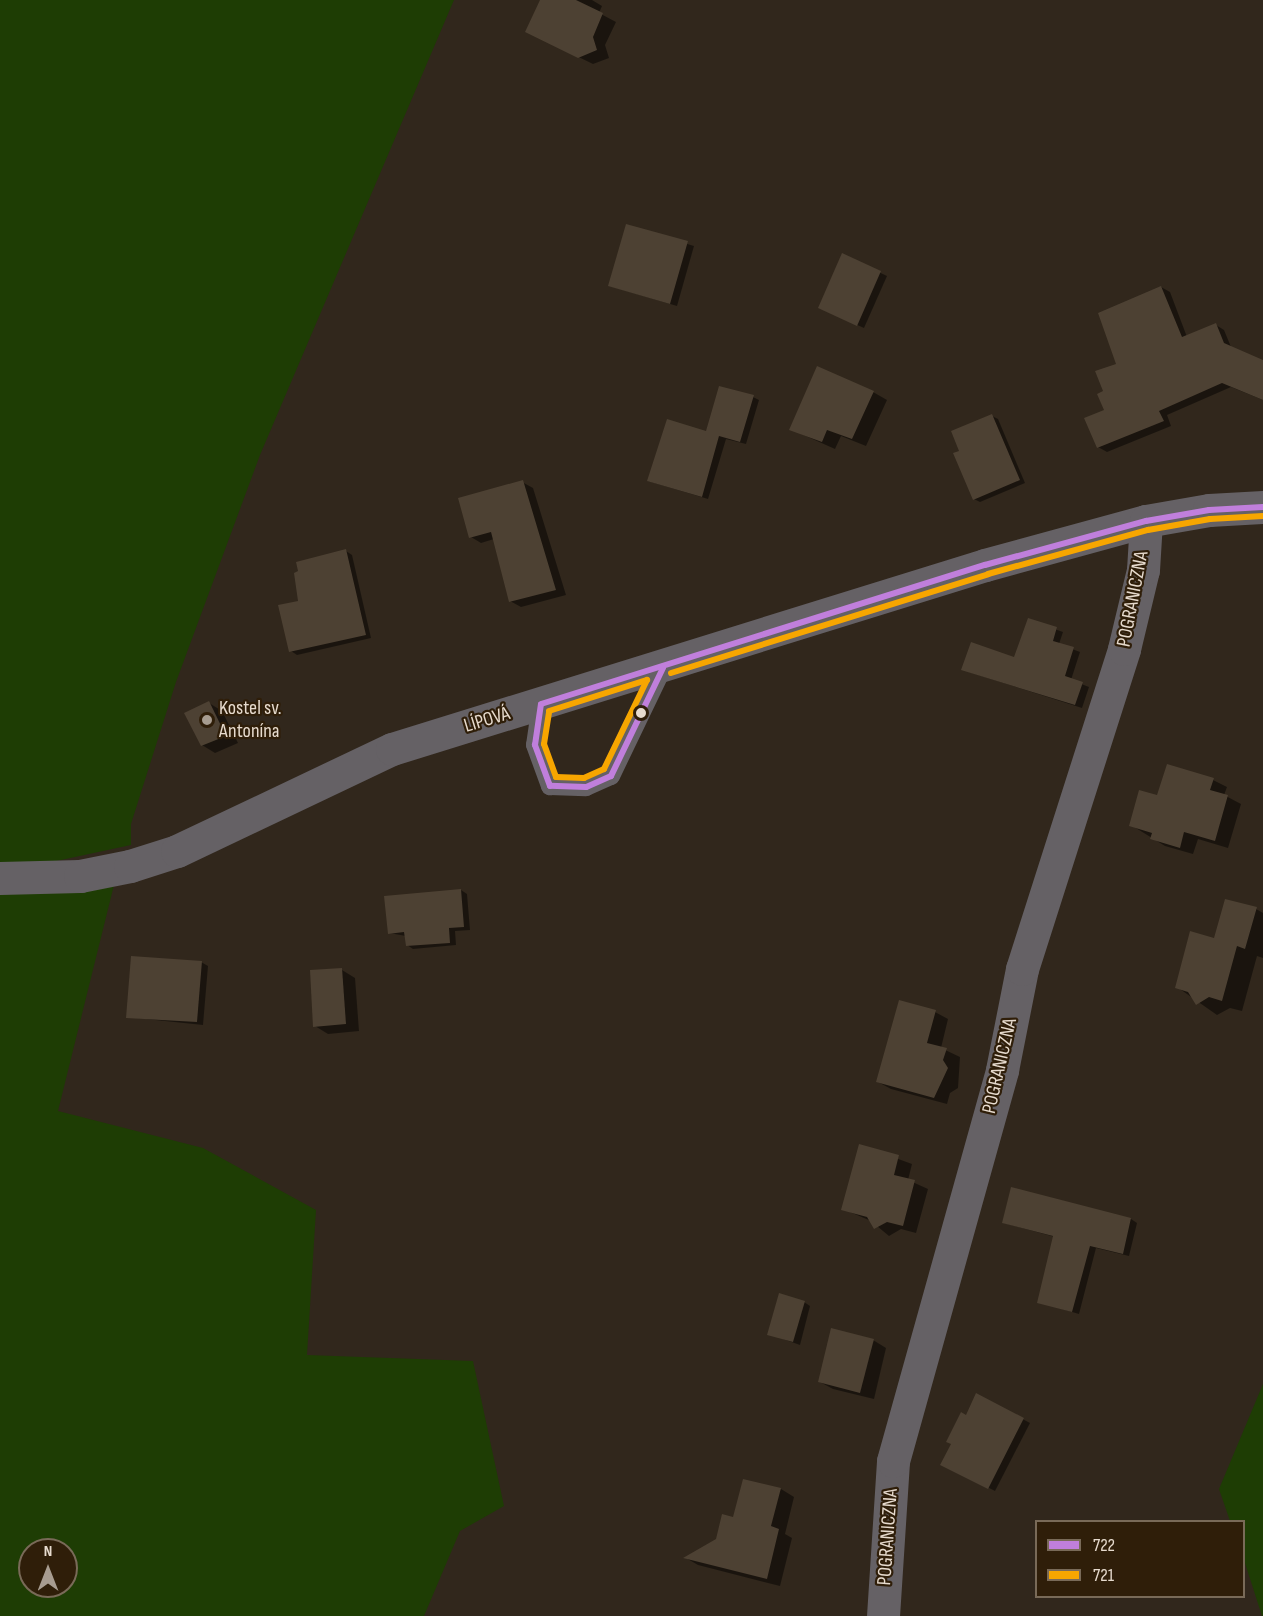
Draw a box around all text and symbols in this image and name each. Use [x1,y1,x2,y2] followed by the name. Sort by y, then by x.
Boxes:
[1112,549,1154,649] street label: POGRANICZNA
[219,696,282,743] place label: Kostel sv. Antonína
[461,702,513,738] street label: LÍPOVÁ
[635,707,647,719] unlabelled marker
[200,713,214,727] marker: Kostel sv. Antonína
[977,1016,1023,1116] street label: POGRANICZNA
[873,1488,903,1586] street label: POGRANICZNA
[1035,1520,1245,1598] legend
[1093,1535,1115,1556] text: 722
[18,1538,78,1598] north arrow
[44,1542,52,1561] text: N
[1093,1565,1114,1586] text: 721

